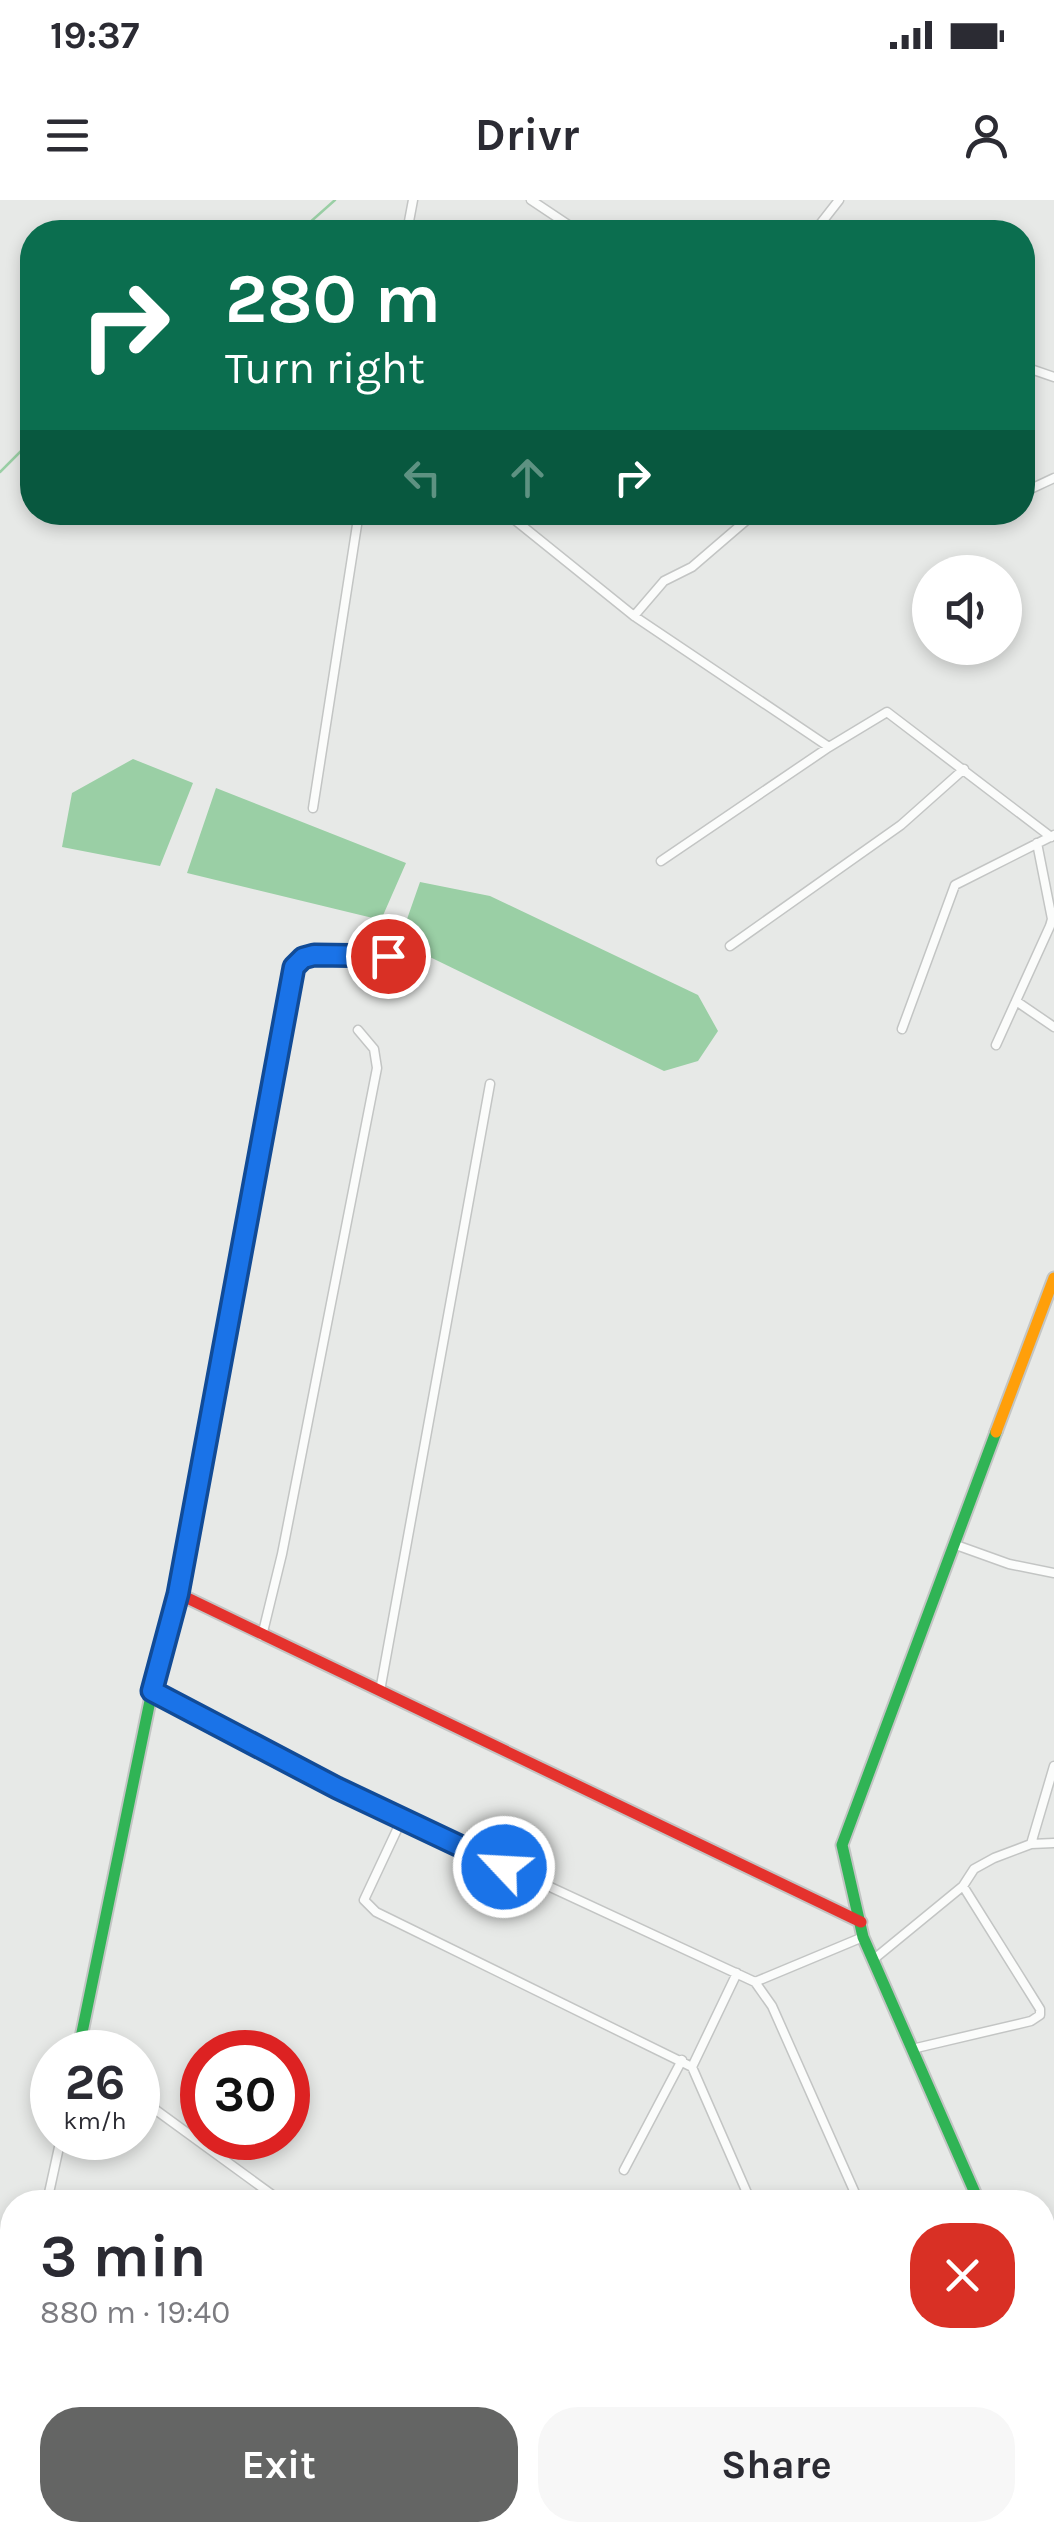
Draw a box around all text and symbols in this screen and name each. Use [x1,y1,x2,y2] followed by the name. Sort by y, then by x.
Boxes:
[50,13,140,58] text: 19:37
[40,108,95,163] icon: menu
[959,108,1014,163] icon: person
[475,109,579,161] text: Drivr
[225,258,441,340] text: 280 m
[60,260,190,390] icon: right
[225,342,425,394] text: Turn right
[395,450,450,505] icon: left
[500,450,555,505] icon: ahead
[605,450,660,505] icon: right
[912,555,1022,665] map controls
[912,555,1022,665] button: sound
[346,914,431,999] pin
[361,929,416,984] icon: arrive
[452,1815,556,1919] position arrow
[180,2030,310,2160] speed limit sign: 30
[65,2053,125,2112] text: 26
[63,2106,127,2135] text: km/h
[40,2221,207,2291] text: 3 min
[910,2223,1015,2328] button: close
[40,2294,230,2331] text: 880 m · 19:40
[40,2407,518,2522] button: Exit
[538,2407,1015,2522] button: Share

